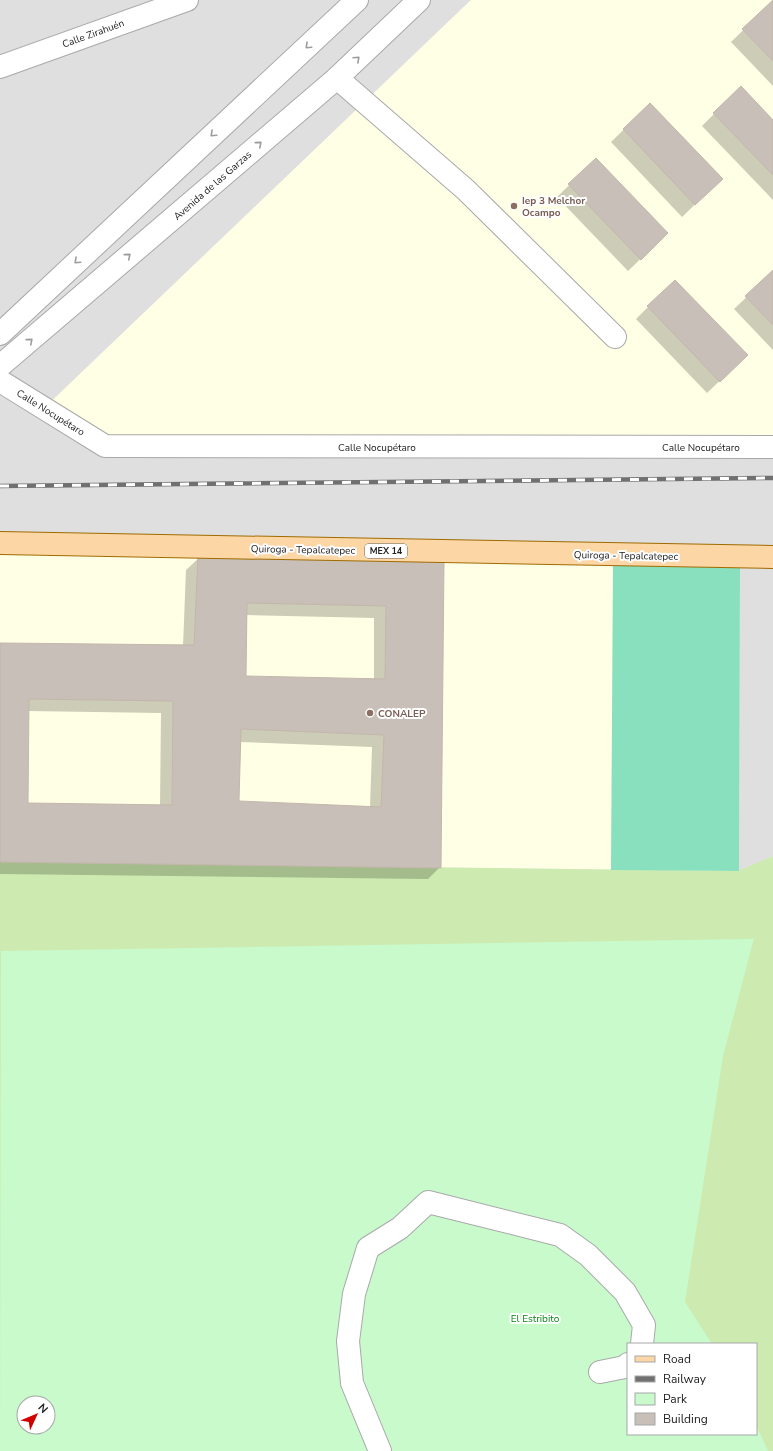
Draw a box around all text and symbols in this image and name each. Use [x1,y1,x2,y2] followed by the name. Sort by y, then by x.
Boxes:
[60,16,126,52] street label: Calle Zirahuén
[305,41,313,49] one-way arrow
[352,56,360,64] one-way arrow
[210,130,218,137] one-way arrow
[254,142,262,149] one-way arrow
[171,148,255,224] street label: Avenida de las Garzas
[522,194,585,220] place label: Iep 3 Melchor Ocampo
[509,201,519,211] marker: Iep 3 Melchor Ocampo
[124,254,131,261] one-way arrow
[75,257,82,264] one-way arrow
[25,338,32,345] one-way arrow
[14,386,88,440] street label: Calle Nocupétaro
[338,441,416,455] street label: Calle Nocupétaro
[662,441,740,455] street label: Calle Nocupétaro
[251,542,356,558] street label: Quiroga - Tepalcatepec
[365,544,407,558] road number: MEX 14
[574,548,679,564] street label: Quiroga - Tepalcatepec
[378,707,426,721] place label: CONALEP
[365,708,375,718] marker: CONALEP
[511,1312,560,1326] park label: El Estribito
[627,1343,757,1435] legend
[663,1351,691,1367] text: Road
[663,1371,707,1387] text: Railway
[663,1391,688,1407] text: Park
[16,1395,56,1435] north arrow
[35,1400,51,1417] text: N
[663,1411,708,1427] text: Building

